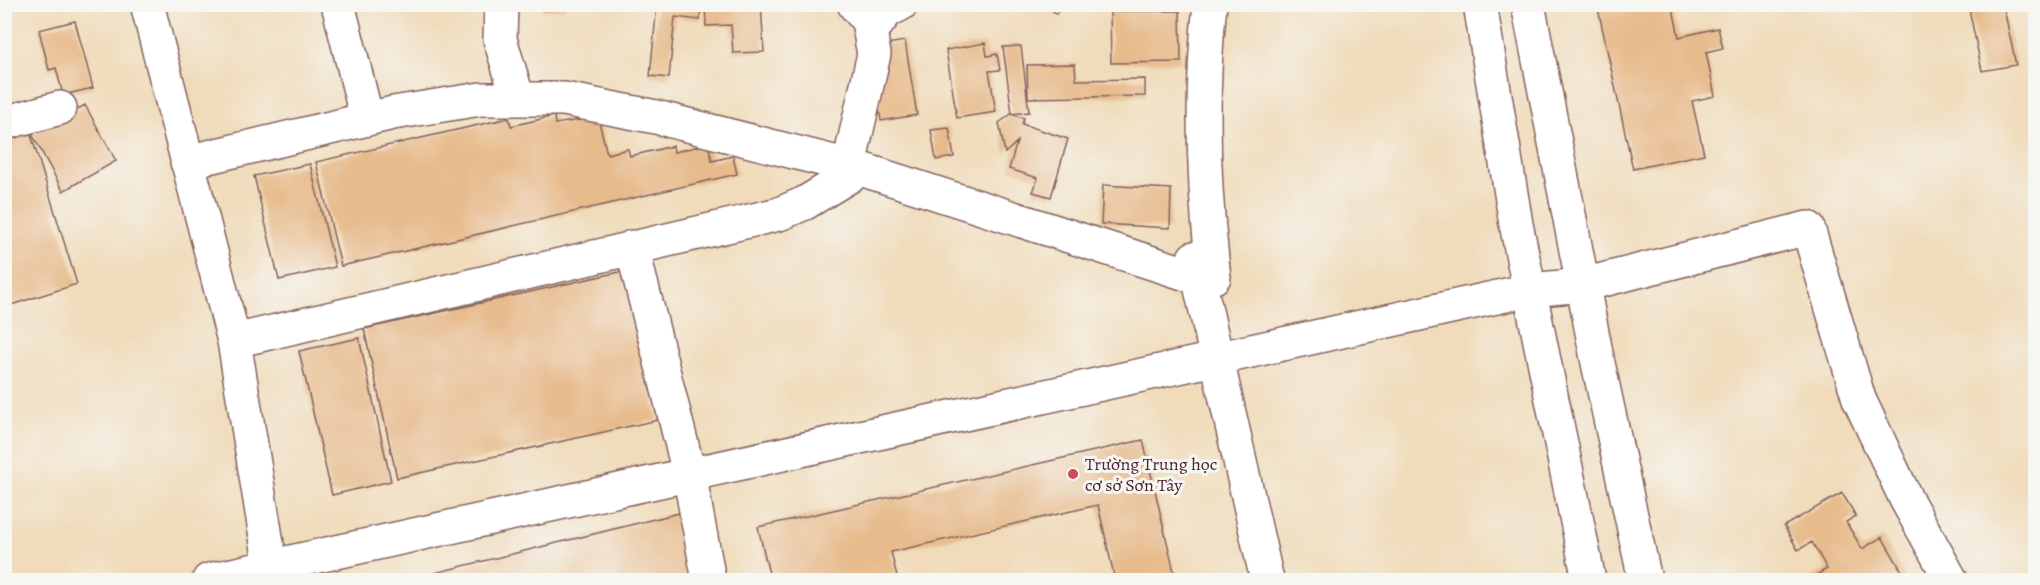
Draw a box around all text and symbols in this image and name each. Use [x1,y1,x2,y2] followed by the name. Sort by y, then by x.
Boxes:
[1085,452,1217,497] place label: Trường Trung học cơ sở Sơn Tây
[1066,467,1080,481] marker: Trường Trung học cơ sở Sơn Tây

